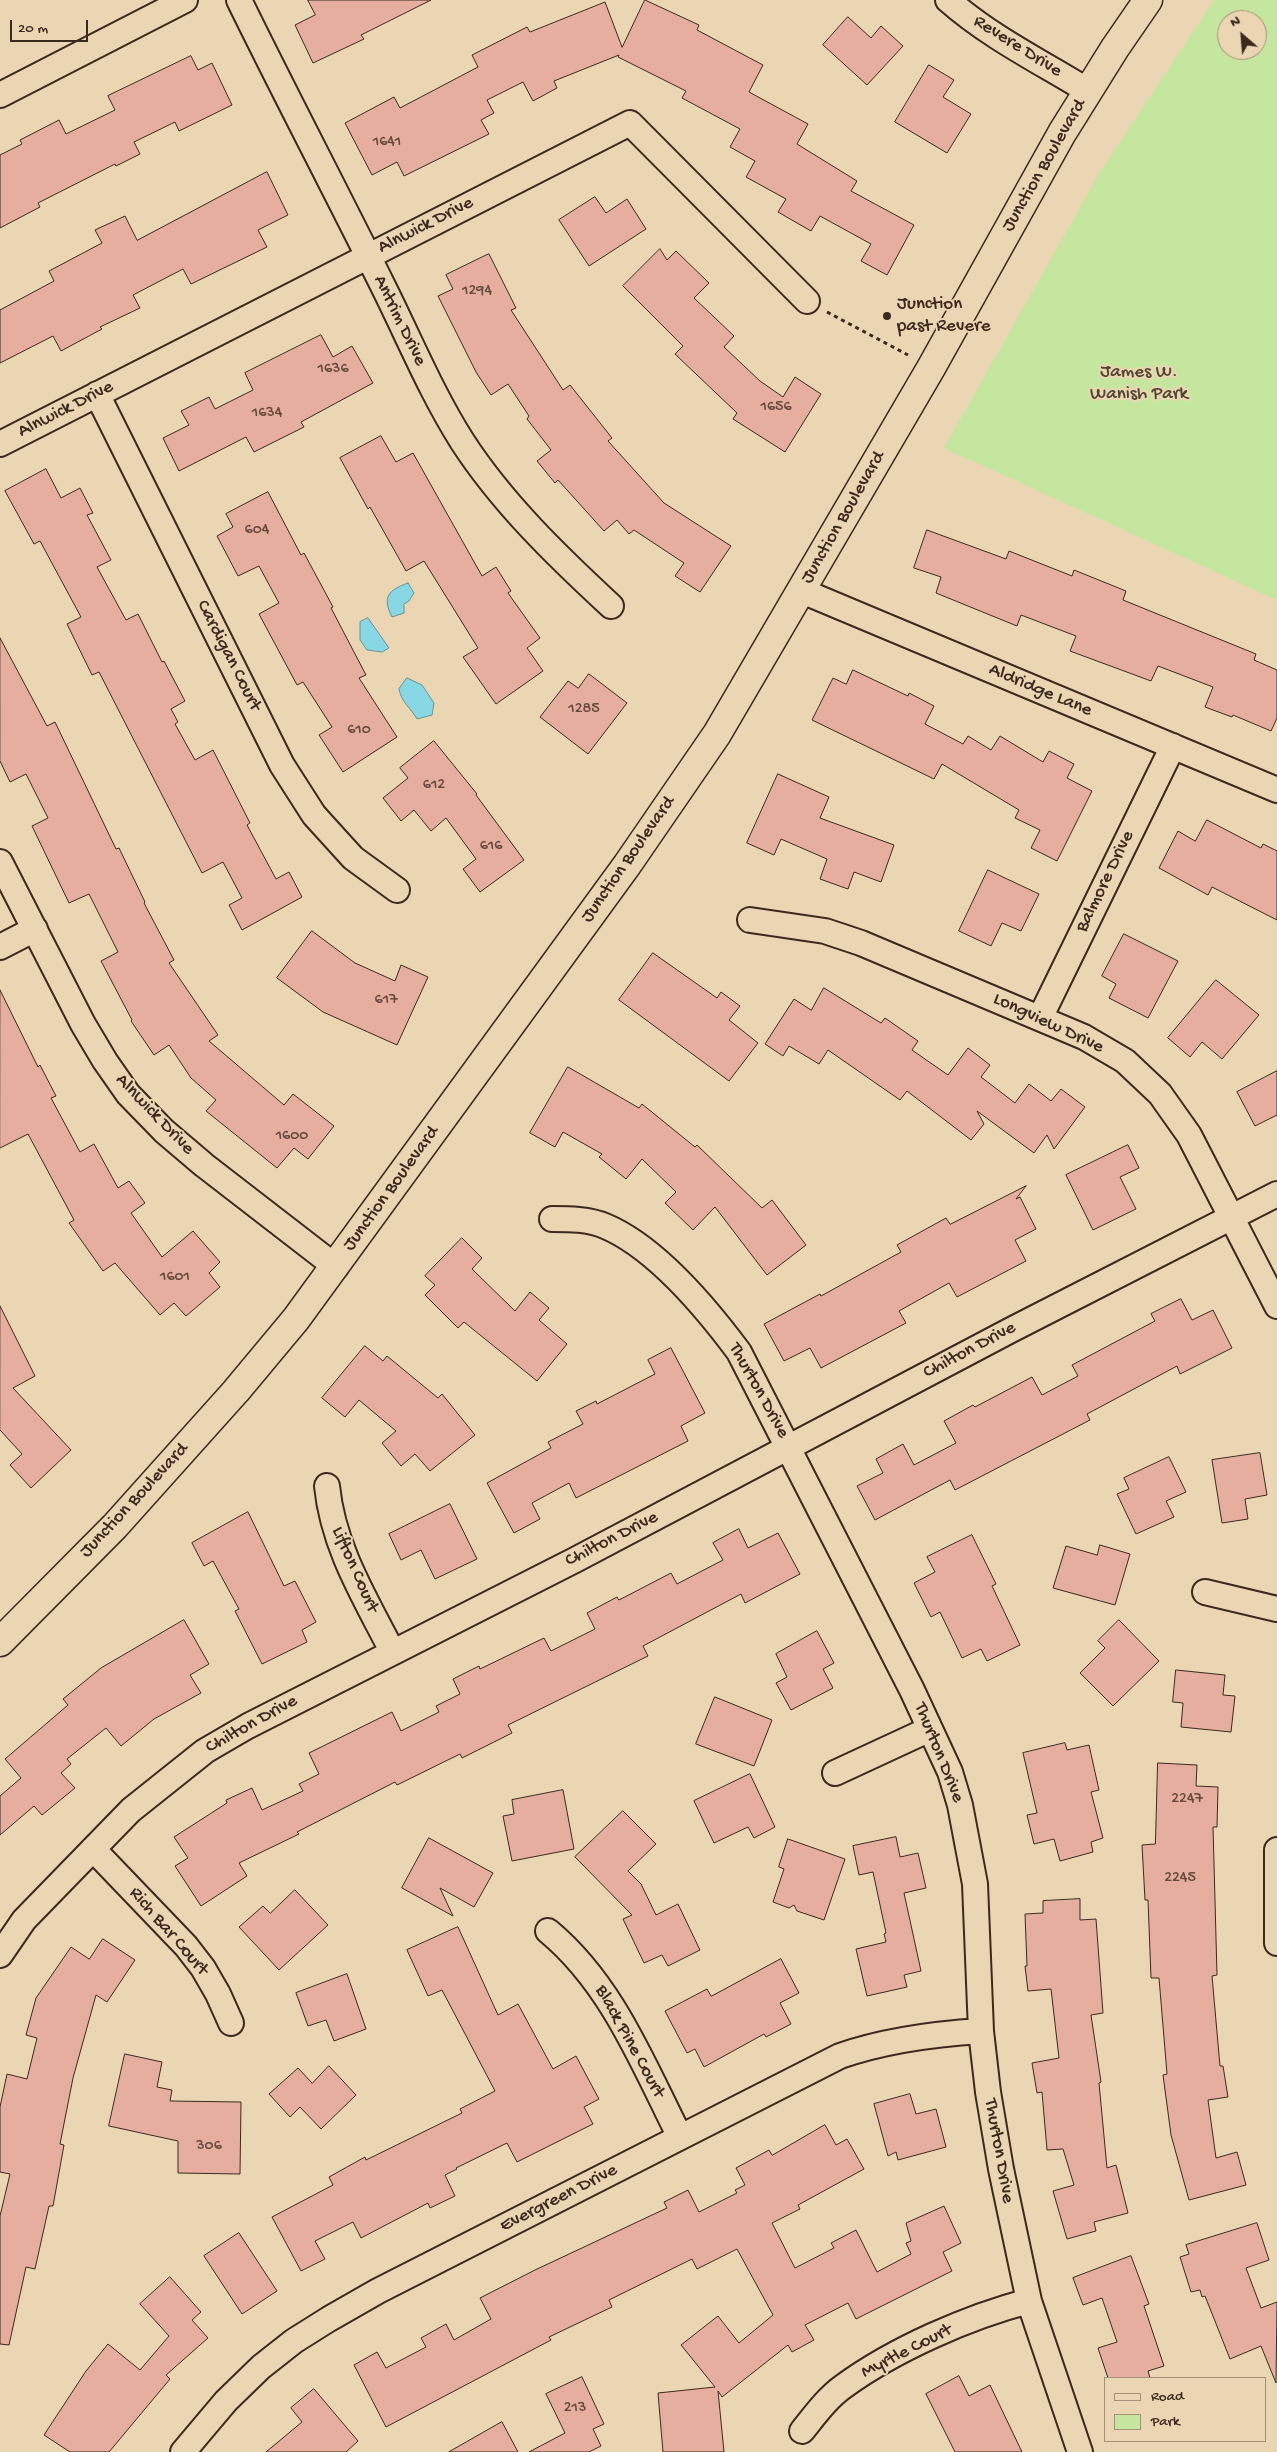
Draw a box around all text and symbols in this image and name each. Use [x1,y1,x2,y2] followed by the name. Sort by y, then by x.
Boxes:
[12,10,90,42] scale bar
[1217,10,1267,60] north arrow
[968,11,1066,83] street label: Revere Drive
[1227,12,1243,32] text: N
[18,20,48,38] text: 20 m
[998,96,1092,236] street label: Junction Boulevard
[373,133,401,153] house number: 1641
[374,192,478,260] street label: Alnwick Drive
[367,272,431,370] street label: Antrim Drive
[462,282,492,302] house number: 1294
[897,294,991,338] place label: Junction past Revere
[881,310,893,322] marker: Junction past Revere
[318,360,348,380] house number: 1636
[1090,362,1188,406] park label: James W. Wanish Park
[14,376,118,444] street label: Alnwick Drive
[760,398,792,418] house number: 1656
[252,404,282,424] house number: 1634
[797,448,891,588] street label: Junction Boulevard
[245,521,269,541] house number: 604
[190,597,266,715] street label: Cardigan Court
[985,659,1095,723] street label: Aldridge Lane
[568,700,600,720] house number: 1285
[347,721,371,741] house number: 610
[423,776,445,796] house number: 612
[577,792,681,928] street label: Junction Boulevard
[1072,827,1140,937] street label: Balmore Drive
[480,837,502,857] house number: 616
[989,988,1107,1060] street label: Longview Drive
[375,991,397,1011] house number: 617
[110,1070,198,1160] street label: Alnwick Drive
[339,1122,445,1256] street label: Junction Boulevard
[276,1127,308,1147] house number: 1600
[160,1268,190,1288] house number: 1601
[920,1317,1020,1385] street label: Chilton Drive
[722,1339,794,1443] street label: Thurton Drive
[76,1439,194,1563] street label: Junction Boulevard
[562,1507,662,1573] street label: Chilton Drive
[325,1524,383,1616] street label: Lifton Court
[202,1690,302,1760] street label: Chilton Drive
[908,1700,968,1806] street label: Thurton Drive
[1171,1790,1203,1810] house number: 2247
[1164,1869,1196,1889] house number: 2245
[123,1883,213,1981] street label: Rich Bar Court
[589,1982,669,2102] street label: Black Pine Court
[978,2097,1018,2205] street label: Thurton Drive
[196,2137,222,2157] house number: 306
[496,2160,622,2238] street label: Evergreen Drive
[858,2319,956,2385] street label: Myrtle Court
[1104,2377,1267,2442] legend
[1151,2388,1184,2406] text: Road
[564,2399,586,2419] house number: 213
[1151,2413,1180,2431] text: Park

